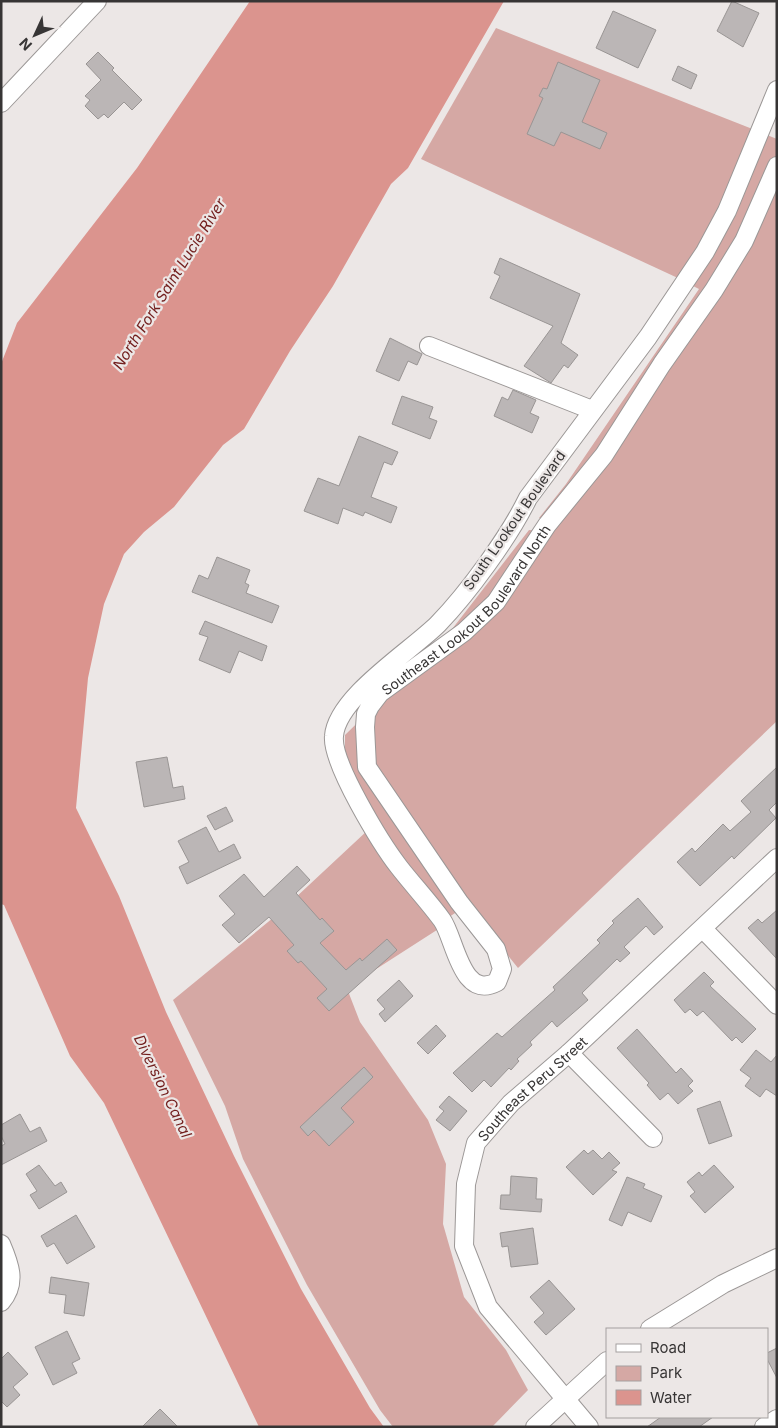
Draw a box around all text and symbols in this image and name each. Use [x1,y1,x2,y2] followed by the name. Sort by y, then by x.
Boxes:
[10,10,60,60] north arrow
[15,35,35,54] text: N
[108,195,230,373] water label: North Fork Saint Lucie River
[459,447,569,593] street label: South Lookout Boulevard
[378,521,553,698] street label: Southeast Lookout Boulevard North
[130,1031,196,1141] water label: Diversion Canal
[474,1032,590,1144] street label: Southeast Peru Street
[606,1328,768,1418] legend
[650,1338,686,1357] text: Road
[650,1363,683,1382] text: Park
[650,1388,692,1407] text: Water

